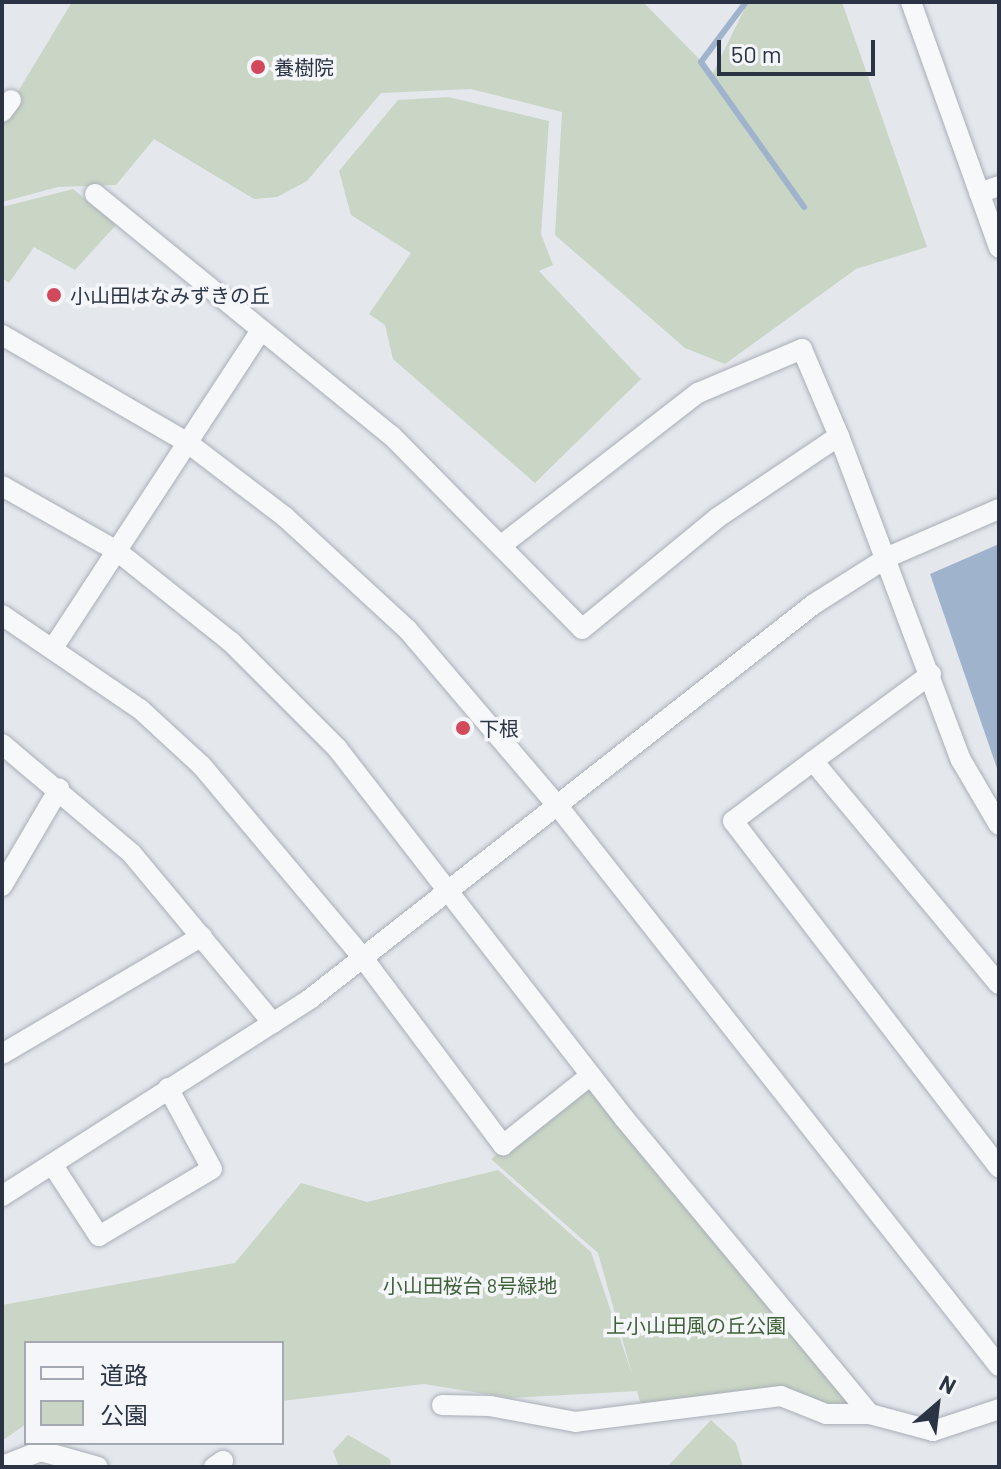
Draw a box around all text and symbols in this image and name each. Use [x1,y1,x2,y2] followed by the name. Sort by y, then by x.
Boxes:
[721,24,879,74] scale bar
[731,39,782,68] text: 50 m
[274,55,334,79] place label: 養樹院
[249,58,267,76] marker: 養樹院
[70,283,270,307] place label: 小山田はなみずきの丘
[45,286,63,304] marker: 小山田はなみずきの丘
[479,716,519,740] place label: 下根
[454,719,472,737] marker: 下根
[383,1273,557,1297] park label: 小山田桜台 8号緑地
[606,1313,786,1337] park label: 上小山田風の丘公園
[24,1341,284,1445] legend
[100,1360,148,1389] text: 道路
[897,1365,977,1445] north arrow
[936,1369,961,1399] text: N
[100,1400,148,1429] text: 公園

